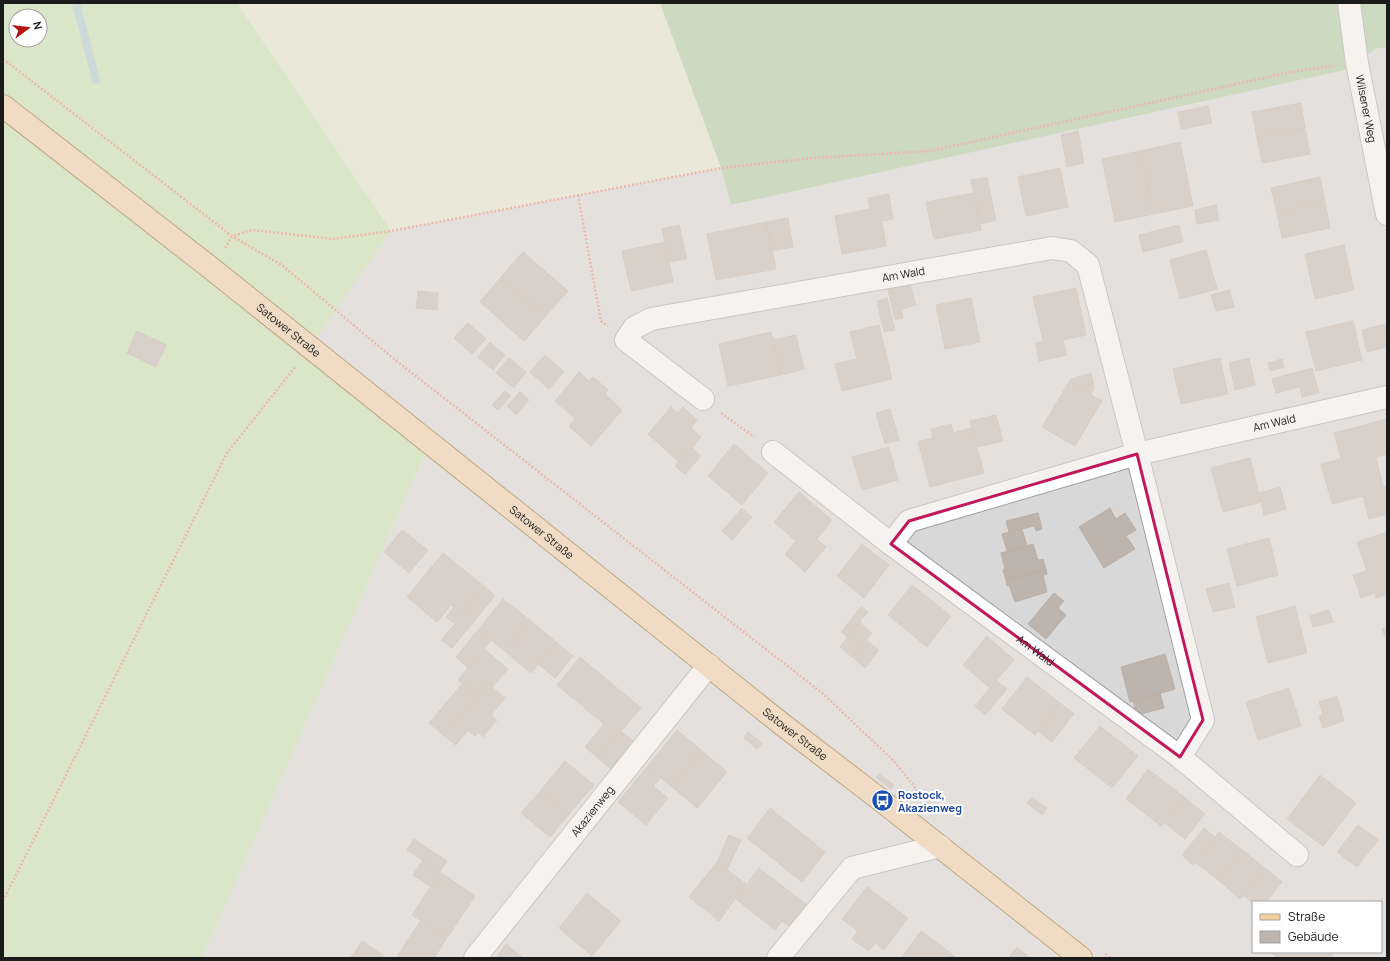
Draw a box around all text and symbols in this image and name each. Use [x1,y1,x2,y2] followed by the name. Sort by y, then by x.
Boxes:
[8,8,48,48] north arrow
[30,20,46,31] text: N
[1352,73,1381,144] street label: Wilsener Weg
[881,263,926,285] street label: Am Wald
[254,299,325,360] street label: Satower Straße
[1251,410,1297,434] street label: Am Wald
[507,502,578,563] street label: Satower Straße
[1014,631,1058,669] street label: Am Wald
[760,704,831,764] street label: Satower Straße
[567,782,617,839] street label: Akazienweg
[898,787,962,815] place label: Rostock, Akazienweg
[869,788,895,814] bus stop icon: Rostock, Akazienweg
[1252,901,1382,953] legend
[1288,908,1325,925] text: Straße
[1288,928,1339,945] text: Gebäude

